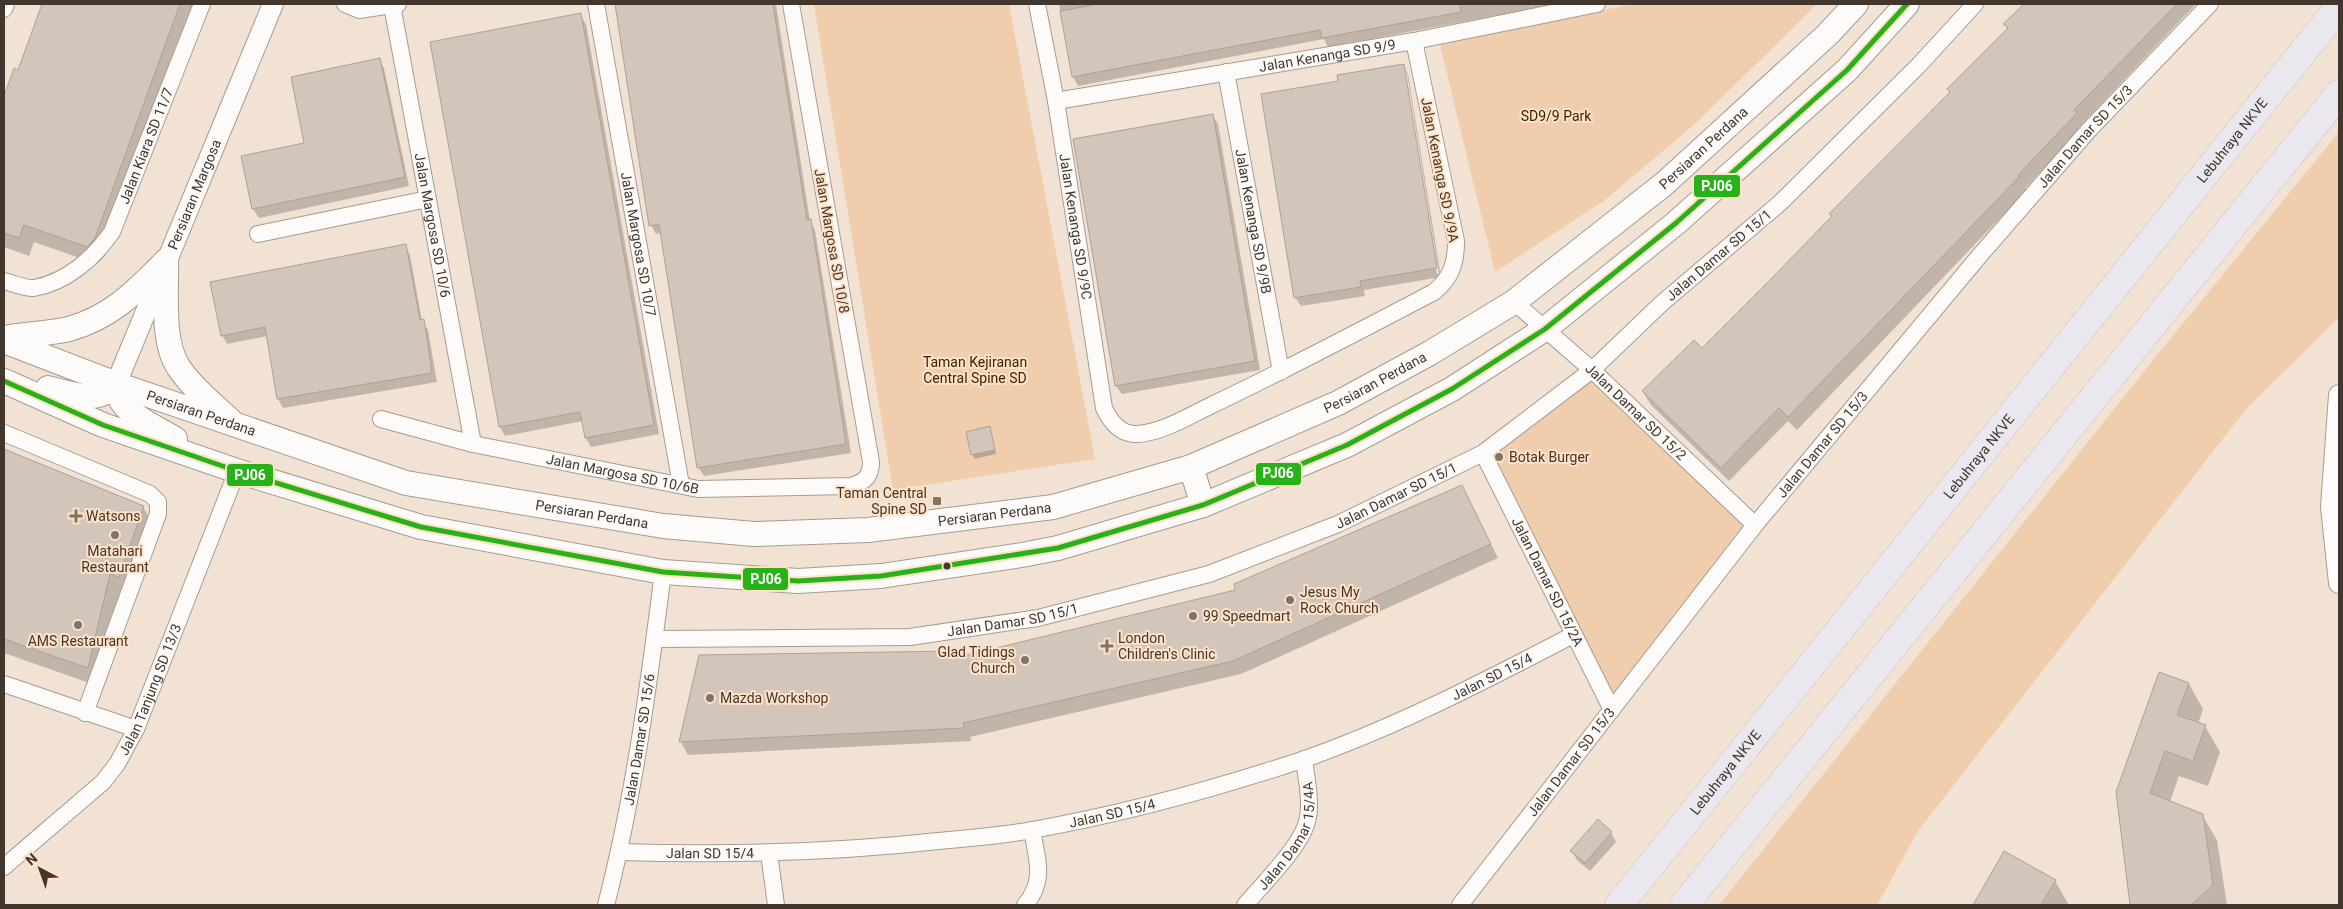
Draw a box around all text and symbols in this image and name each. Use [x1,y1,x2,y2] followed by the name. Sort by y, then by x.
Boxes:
[1258,36,1397,75] street label: Jalan Kenanga SD 9/9
[2034,82,2136,191] street label: Jalan Damar SD 15/3
[116,85,176,206] street label: Jalan Kiara SD 11/7
[2193,95,2271,186] street label: Lebuhraya NKVE
[1418,96,1462,244] street label: Jalan Kenanga SD 9/9A
[1656,104,1751,192] street label: Persiaran Perdana
[1521,108,1592,124] park label: SD9/9 Park
[164,137,224,252] street label: Persiaran Margosa
[1232,148,1275,295] street label: Jalan Kenanga SD 9/9B
[411,152,454,299] street label: Jalan Margosa SD 10/6
[1056,153,1095,301] street label: Jalan Kenanga SD 9/9C
[811,167,853,315] street label: Jalan Margosa SD 10/8
[618,171,659,318] street label: Jalan Margosa SD 10/7
[1693,174,1741,198] line badge: PJ06
[1701,178,1733,194] text: PJ06
[1663,206,1775,304] street label: Jalan Damar SD 15/1
[1321,349,1429,416] street label: Persiaran Perdana
[923,354,1027,386] park label: Taman Kejiranan Central Spine SD
[1582,360,1690,463] street label: Jalan Damar SD 15/2
[145,387,258,439] street label: Persiaran Perdana
[1773,388,1871,501] street label: Jalan Damar SD 15/3
[1940,411,2017,502] street label: Lebuhraya NKVE
[1509,449,1590,465] place label: Botak Burger
[545,451,700,497] street label: Jalan Margosa SD 10/6B
[1493,451,1505,463] marker: Botak Burger
[1333,459,1459,532] street label: Jalan Damar SD 15/1
[1255,462,1302,486] line badge: PJ06
[226,463,274,487] line badge: PJ06
[1262,465,1294,481] text: PJ06
[234,467,266,483] text: PJ06
[836,485,927,517] place label: Taman Central Spine SD
[931,495,943,507] marker: Taman Central Spine SD
[534,497,650,531] street label: Persiaran Perdana
[937,499,1052,529] street label: Persiaran Perdana
[86,508,141,524] place label: Watsons
[70,510,82,522] marker: Watsons
[1509,515,1587,649] street label: Jalan Damar SD 15/2A
[109,529,121,541] marker: Matahari Restaurant
[81,543,149,575] place label: Matahari Restaurant
[942,561,952,571] unlabelled marker
[742,567,789,591] line badge: PJ06
[750,571,782,587] text: PJ06
[1300,584,1379,616] place label: Jesus My Rock Church
[1284,594,1296,606] marker: Jesus My Rock Church
[946,600,1080,639] street label: Jalan Damar SD 15/1
[1203,608,1291,624] place label: 99 Speedmart
[1187,610,1199,622] marker: 99 Speedmart
[72,619,84,631] marker: AMS Restaurant
[115,622,184,758] street label: Jalan Tanjung SD 13/3
[1118,630,1216,662] place label: London Children's Clinic
[28,633,129,649] place label: AMS Restaurant
[1100,639,1114,653] marker: London Children's Clinic
[937,644,1015,676] place label: Glad Tidings Church
[1449,650,1535,703] street label: Jalan SD 15/4
[1019,654,1031,666] marker: Glad Tidings Church
[620,672,658,806] street label: Jalan Damar SD 15/6
[720,690,829,706] place label: Mazda Workshop
[704,692,716,704] marker: Mazda Workshop
[1524,705,1618,819] street label: Jalan Damar SD 15/3
[1687,727,1764,818] street label: Lebuhraya NKVE
[1255,781,1317,893] street label: Jalan Damar 15/4A
[1068,796,1157,831] street label: Jalan SD 15/4
[15,844,65,894] north arrow
[666,845,754,861] street label: Jalan SD 15/4
[22,850,40,868] text: N

